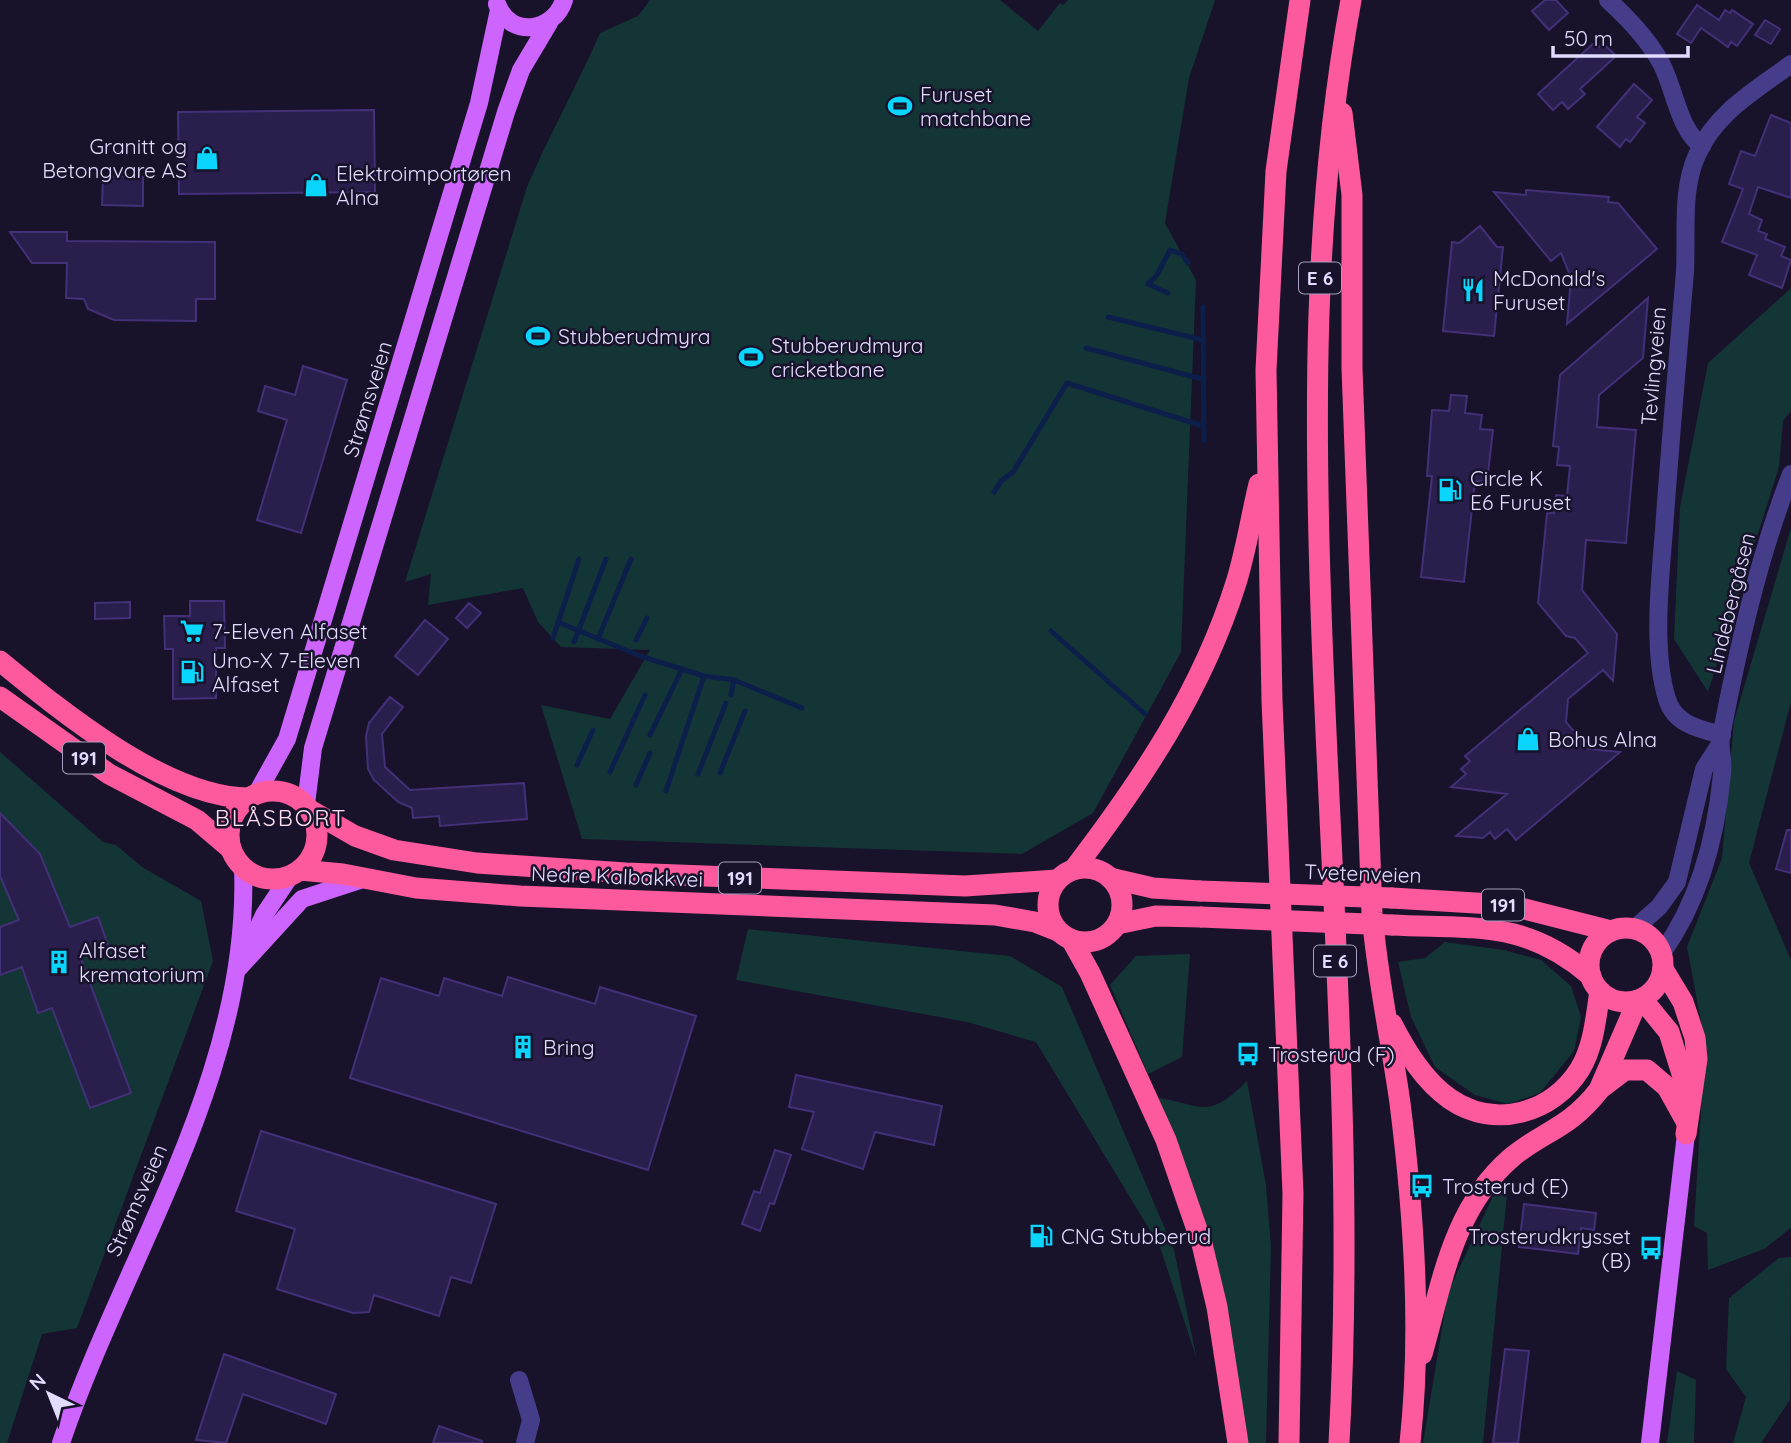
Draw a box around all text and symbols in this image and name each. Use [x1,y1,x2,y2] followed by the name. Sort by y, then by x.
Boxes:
[1553,14,1688,58] scale bar
[1564,25,1613,51] text: 50 m
[920,81,1031,131] place label: Furuset matchbane
[886,92,914,120] sports icon: Furuset matchbane
[42,133,187,183] place label: Granitt og Betongvare AS
[193,144,221,172] shop icon: Granitt og Betongvare AS
[336,160,512,210] place label: Elektroimportøren Alna
[302,171,330,199] shop icon: Elektroimportøren Alna
[1299,262,1341,294] road number: E 6
[1493,265,1605,315] place label: McDonald's Furuset
[1459,276,1487,304] restaurant icon: McDonald's Furuset
[1635,306,1671,426] street label: Tevlingveien
[524,322,552,350] sports icon: Stubberudmyra
[558,323,710,349] place label: Stubberudmyra
[771,332,923,382] place label: Stubberudmyra cricketbane
[337,338,397,460] street label: Strømsveien
[737,343,765,371] sports icon: Stubberudmyra cricketbane
[1470,465,1571,515] place label: Circle K E6 Furuset
[1436,476,1464,504] fuel station icon: Circle K E6 Furuset
[1700,530,1760,676] street label: Lindebergåsen
[178,617,206,645] supermarket icon: 7-Eleven Alfaset
[212,618,368,644] place label: 7-Eleven Alfaset
[212,647,361,697] place label: Uno-X 7-Eleven Alfaset
[178,658,206,686] fuel station icon: Uno-X 7-Eleven Alfaset
[1514,725,1542,753] shop icon: Bohus Alna
[1548,726,1657,752] place label: Bohus Alna
[63,743,105,774] road number: 191
[215,803,347,832] district label: BLÅSBORT
[1304,858,1422,888] street label: Tvetenveien
[531,860,703,892] street label: Nedre Kalbakkvei
[719,862,761,894] road number: 191
[1482,890,1524,920] road number: 191
[79,937,205,987] place label: Alfaset krematorium
[1314,945,1356,976] road number: E 6
[45,948,73,976] building icon: Alfaset krematorium
[509,1033,537,1061] building icon: Bring
[543,1034,595,1060] place label: Bring
[1234,1040,1262,1068] bus stop icon: Trosterud (F)
[1268,1041,1395,1067] place label: Trosterud (F)
[100,1140,172,1260] street label: Strømsveien
[1408,1172,1436,1200] bus stop icon: Trosterud (E)
[1442,1173,1569,1199] place label: Trosterud (E)
[1027,1222,1055,1250] fuel station icon: CNG Stubberud
[1061,1223,1211,1249] place label: CNG Stubberud
[1468,1223,1631,1273] place label: Trosterudkrysset (B)
[1637,1234,1665,1262] bus stop icon: Trosterudkrysset (B)
[14,1359,84,1429] north arrow
[24,1368,51,1395] text: N

